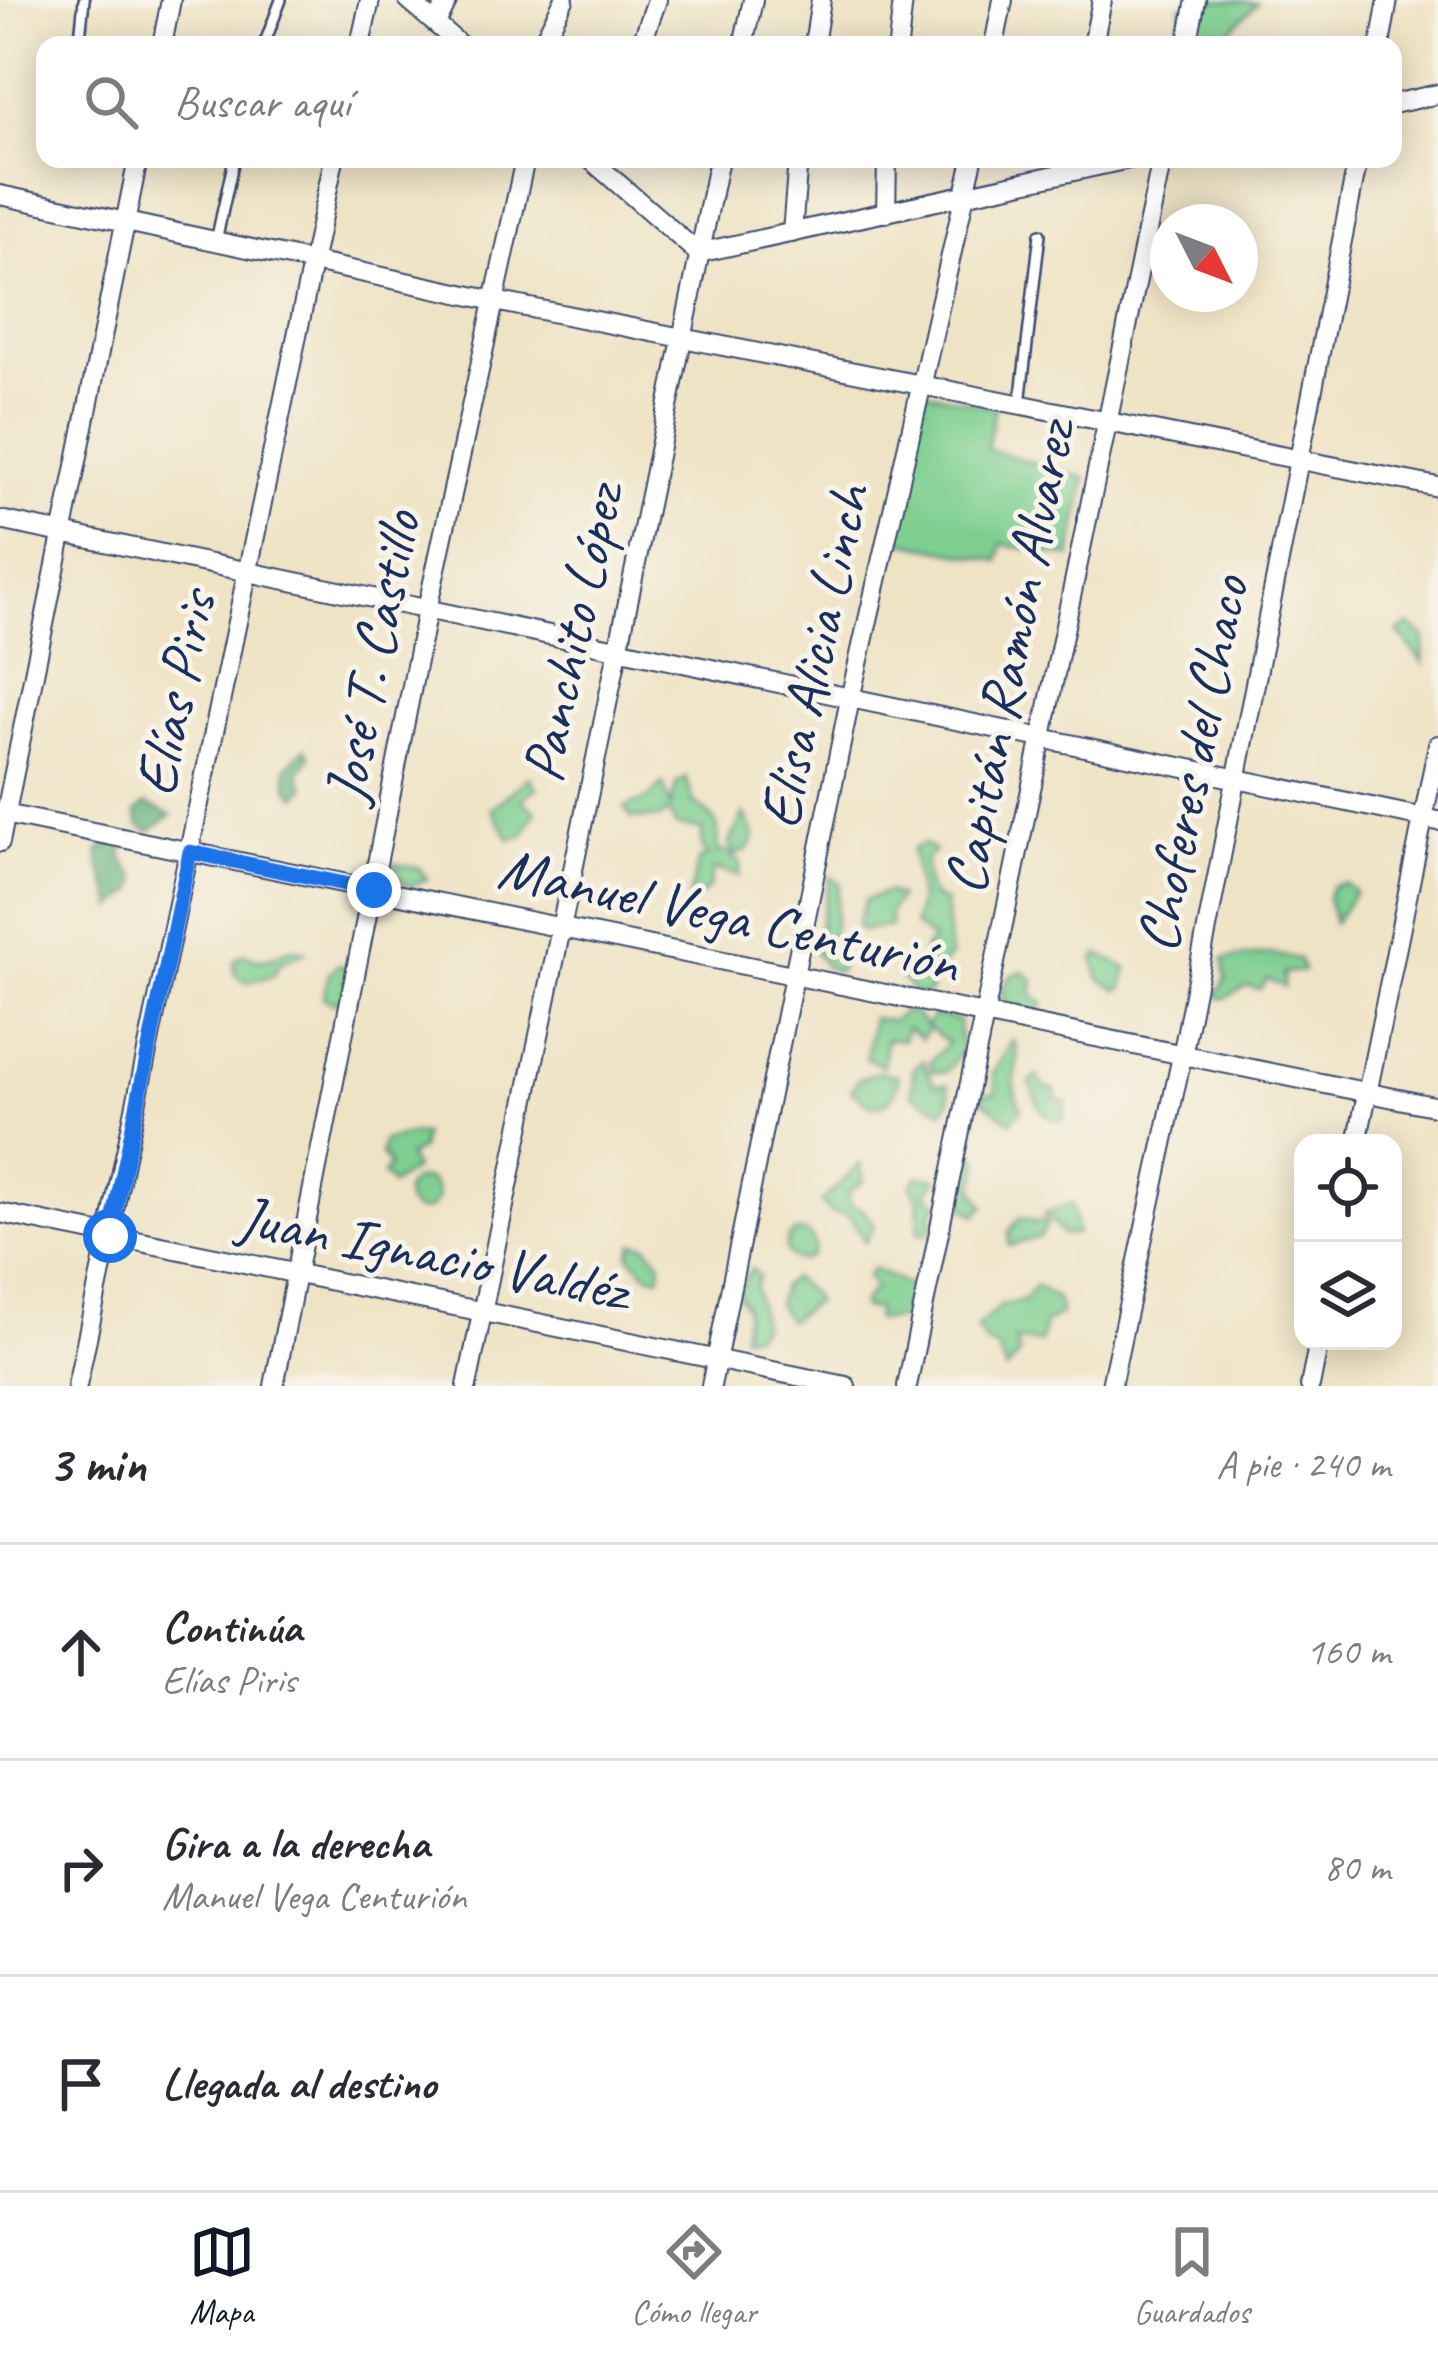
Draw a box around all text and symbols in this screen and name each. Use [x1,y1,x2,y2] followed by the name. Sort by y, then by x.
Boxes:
[36,36,1402,168] search box
[78,69,144,135] icon: search
[174,74,350,131] text: Buscar aquí
[1150,204,1258,312] north arrow
[926,410,1093,900] street label: Capitán Ramón Alvarez
[503,473,642,789] street label: Panchito López
[741,475,888,835] street label: Elisa Alicia Linch
[306,502,438,812] street label: José T. Castillo
[1118,567,1266,958] street label: Choferes del Chaco
[116,580,235,802] street label: Elías Piris
[492,829,968,1001] street label: Manuel Vega Centurión
[347,863,401,917] route end
[1294,1134,1402,1350] map controls
[1294,1134,1402,1242] button: locate
[229,1177,640,1329] street label: Juan Ignacio Valdéz
[83,1209,137,1263] route start
[1294,1242,1402,1350] button: layers
[48,1432,146,1496] text: 3 min
[1216,1440,1390,1489] text: A pie · 240 m
[162,1599,302,1656] text: Continúa
[48,1619,114,1685] icon: ahead
[1306,1627,1390,1676] text: 160 m
[162,1656,296,1705] text: Elías Piris
[162,1815,429,1872] text: Gira a la derecha
[48,1835,114,1901] icon: right
[1324,1843,1390,1892] text: 80 m
[162,1872,466,1921] text: Manuel Vega Centurión
[48,2051,114,2117] icon: arrive
[162,2055,436,2112] text: Llegada al destino
[189,2219,255,2333] tab: Mapa
[632,2219,757,2333] tab: Cómo llegar
[1134,2219,1249,2333] tab: Guardados

